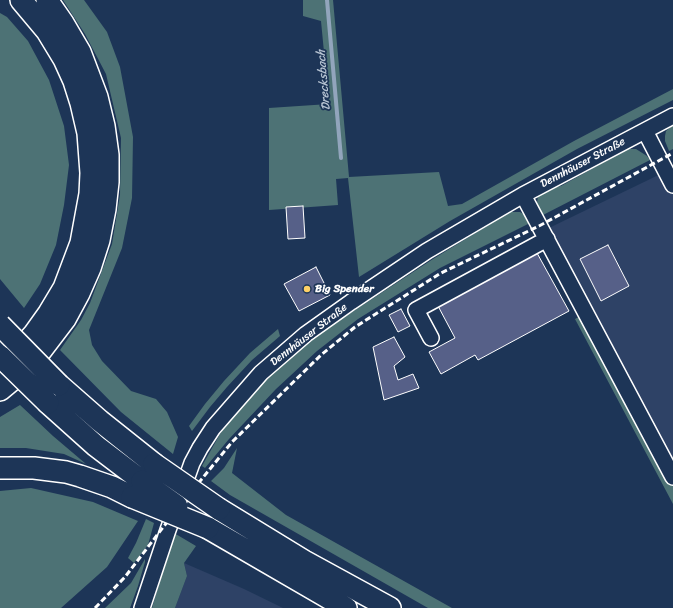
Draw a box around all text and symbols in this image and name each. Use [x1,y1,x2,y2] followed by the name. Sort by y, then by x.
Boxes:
[314,49,334,111] water label: Drecksbach
[538,135,628,191] street label: Dennhäuser Straße
[315,282,374,296] place label: Big Spender
[302,284,312,294] marker: Big Spender
[268,301,350,369] street label: Dennhäuser Straße

